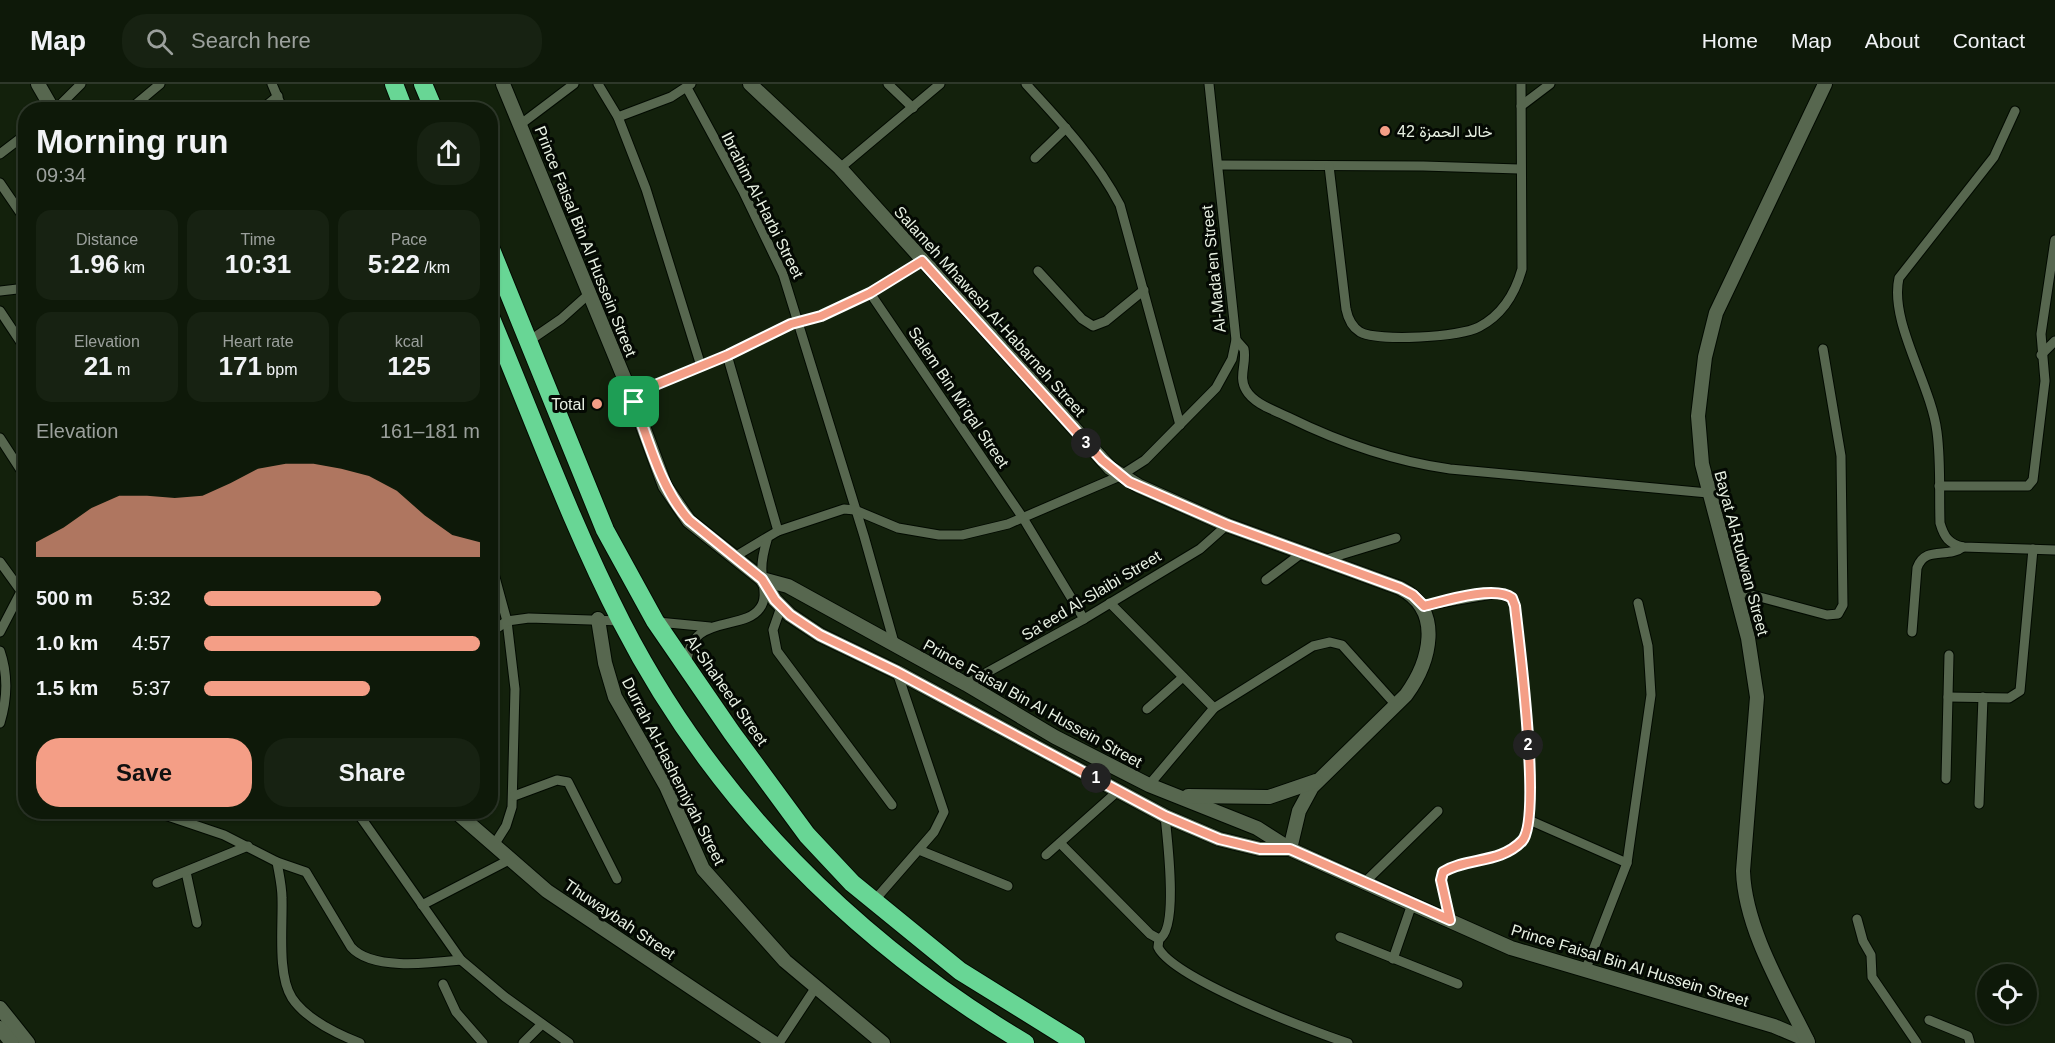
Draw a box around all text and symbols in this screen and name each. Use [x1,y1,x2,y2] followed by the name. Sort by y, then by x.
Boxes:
[122,14,542,68] search box
[30,25,86,56] text: Map
[143,25,176,58] icon: search
[191,28,311,53] text: Search here
[1702,29,1758,52] text: Home
[1791,29,1832,52] text: Map
[1865,29,1920,52] text: About
[1953,29,2025,52] text: Contact
[417,122,480,185] button: share
[36,123,228,160] text: Morning run
[531,123,640,359] street label: Prince Faisal Bin Al Hussein Street
[1397,123,1493,142] place label: خالد الحمزة 42
[1378,124,1392,138] marker: خالد الحمزة 42
[718,129,807,282] street label: Ibrahim Al-Harbi Street
[36,164,86,186] text: 09:34
[891,203,1089,420] street label: Salameh Mhawesh Al-Habarneh Street
[1198,204,1229,334] street label: Al-Mada’en Street
[76,231,138,248] text: Distance
[241,231,275,248] text: Time
[391,231,427,248] text: Pace
[69,249,119,279] text: 1.96
[225,249,291,279] text: 10:31
[368,249,420,279] text: 5:22
[119,259,145,276] text: km
[420,259,450,276] text: /km
[905,324,1012,471] street label: Salem Bin Mi’qal Street
[74,333,140,350] text: Elevation
[222,333,294,350] text: Heart rate
[395,333,423,350] text: kcal
[84,351,113,381] text: 21
[219,351,262,381] text: 171
[387,351,431,381] text: 125
[113,361,130,378] text: m
[262,361,297,378] text: bpm
[608,376,659,427] pin
[617,385,650,418] icon: arrive
[551,396,585,413] place label: Total
[590,397,604,411] marker: Total
[36,420,118,442] text: Elevation
[380,420,480,442] text: 161–181 m
[1071,428,1101,458] pin: 3
[1082,434,1090,451] text: 3
[1711,469,1772,638] street label: Bayat Al-Rudwan Street
[1019,547,1164,644] street label: Sa’eed Al-Slaibi Street
[36,587,93,609] text: 500 m
[132,587,171,609] text: 5:32
[36,632,98,654] text: 1.0 km
[132,632,171,654] text: 4:57
[682,632,771,749] street label: Al-Shaheed Street
[921,636,1145,771] street label: Prince Faisal Bin Al Hussein Street
[619,675,729,868] street label: Durrah Al-Hashemiyah Street
[36,677,98,699] text: 1.5 km
[132,677,171,699] text: 5:37
[1513,730,1543,760] pin: 2
[1524,736,1532,753] text: 2
[36,738,252,807] button: Save
[264,738,480,807] button: Share
[1081,763,1111,793] pin: 1
[1092,769,1100,786] text: 1
[561,876,679,963] street label: Thuwaybah Street
[1509,921,1751,1010] street label: Prince Faisal Bin Al Hussein Street
[1977,964,2037,1024] map controls
[1977,964,2037,1024] button: locate

